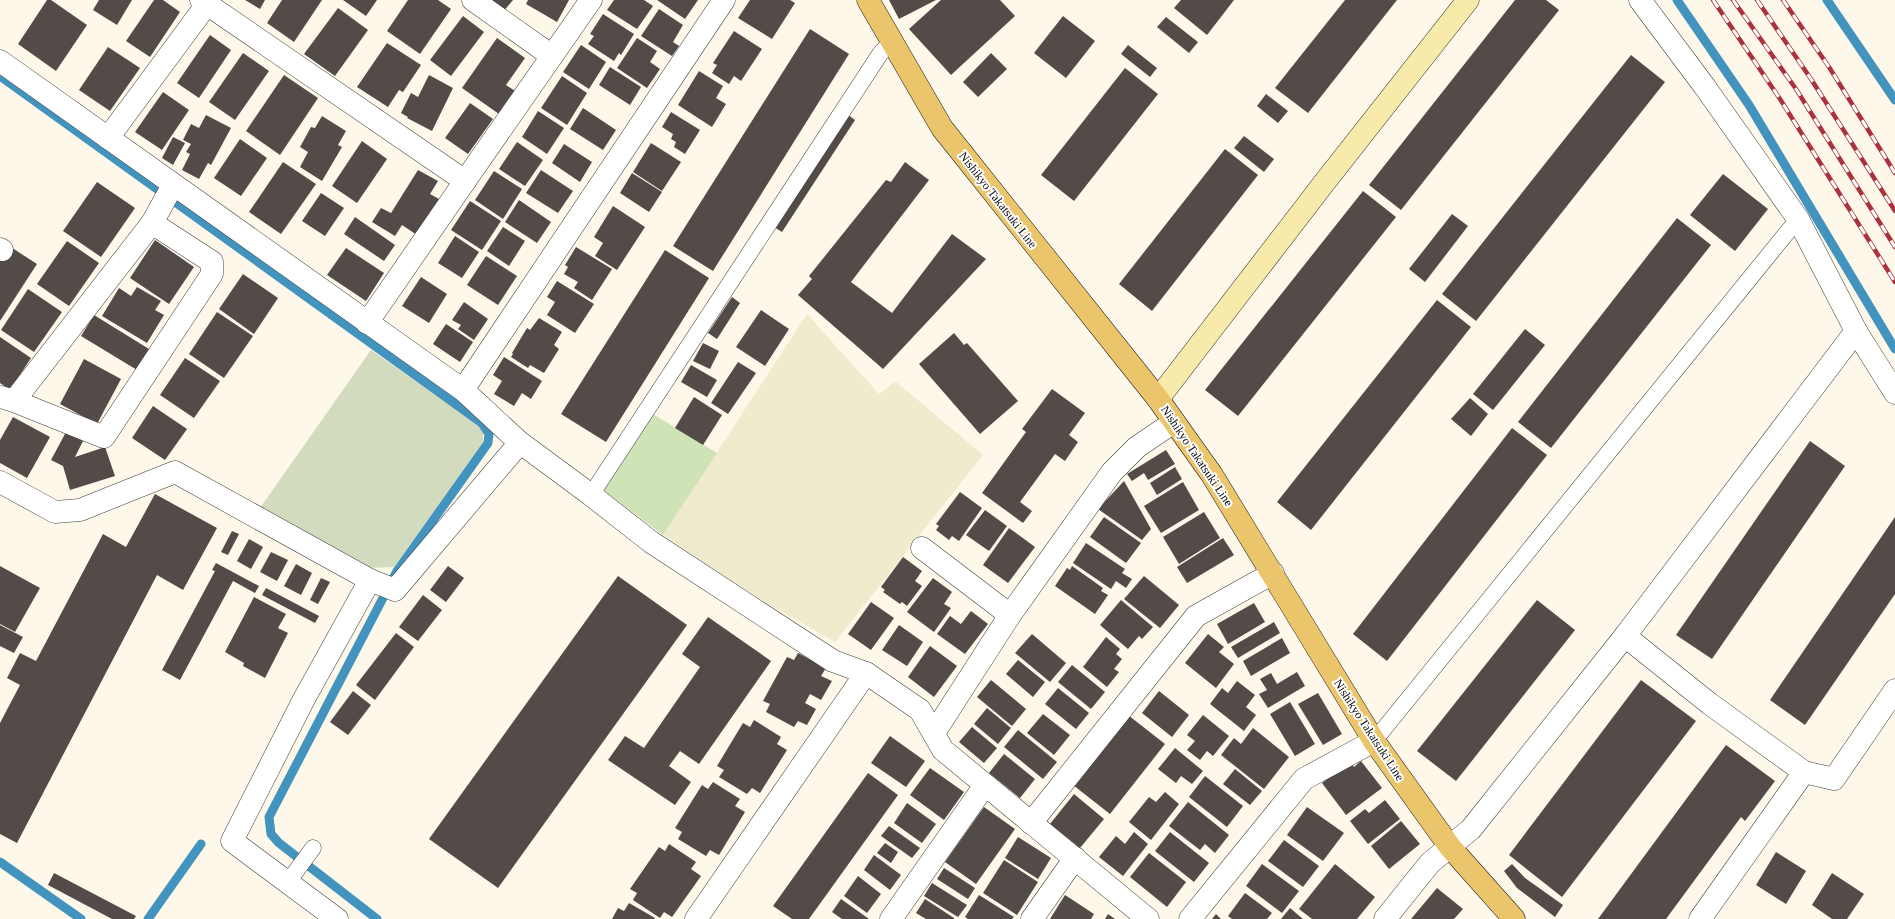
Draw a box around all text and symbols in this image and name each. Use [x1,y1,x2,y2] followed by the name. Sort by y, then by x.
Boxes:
[956,149,1040,251] street label: Nishikyo Takatsuki Line
[1158,403,1236,509] street label: Nishikyo Takatsuki Line
[1331,677,1407,783] street label: Nishikyo Takatsuki Line

